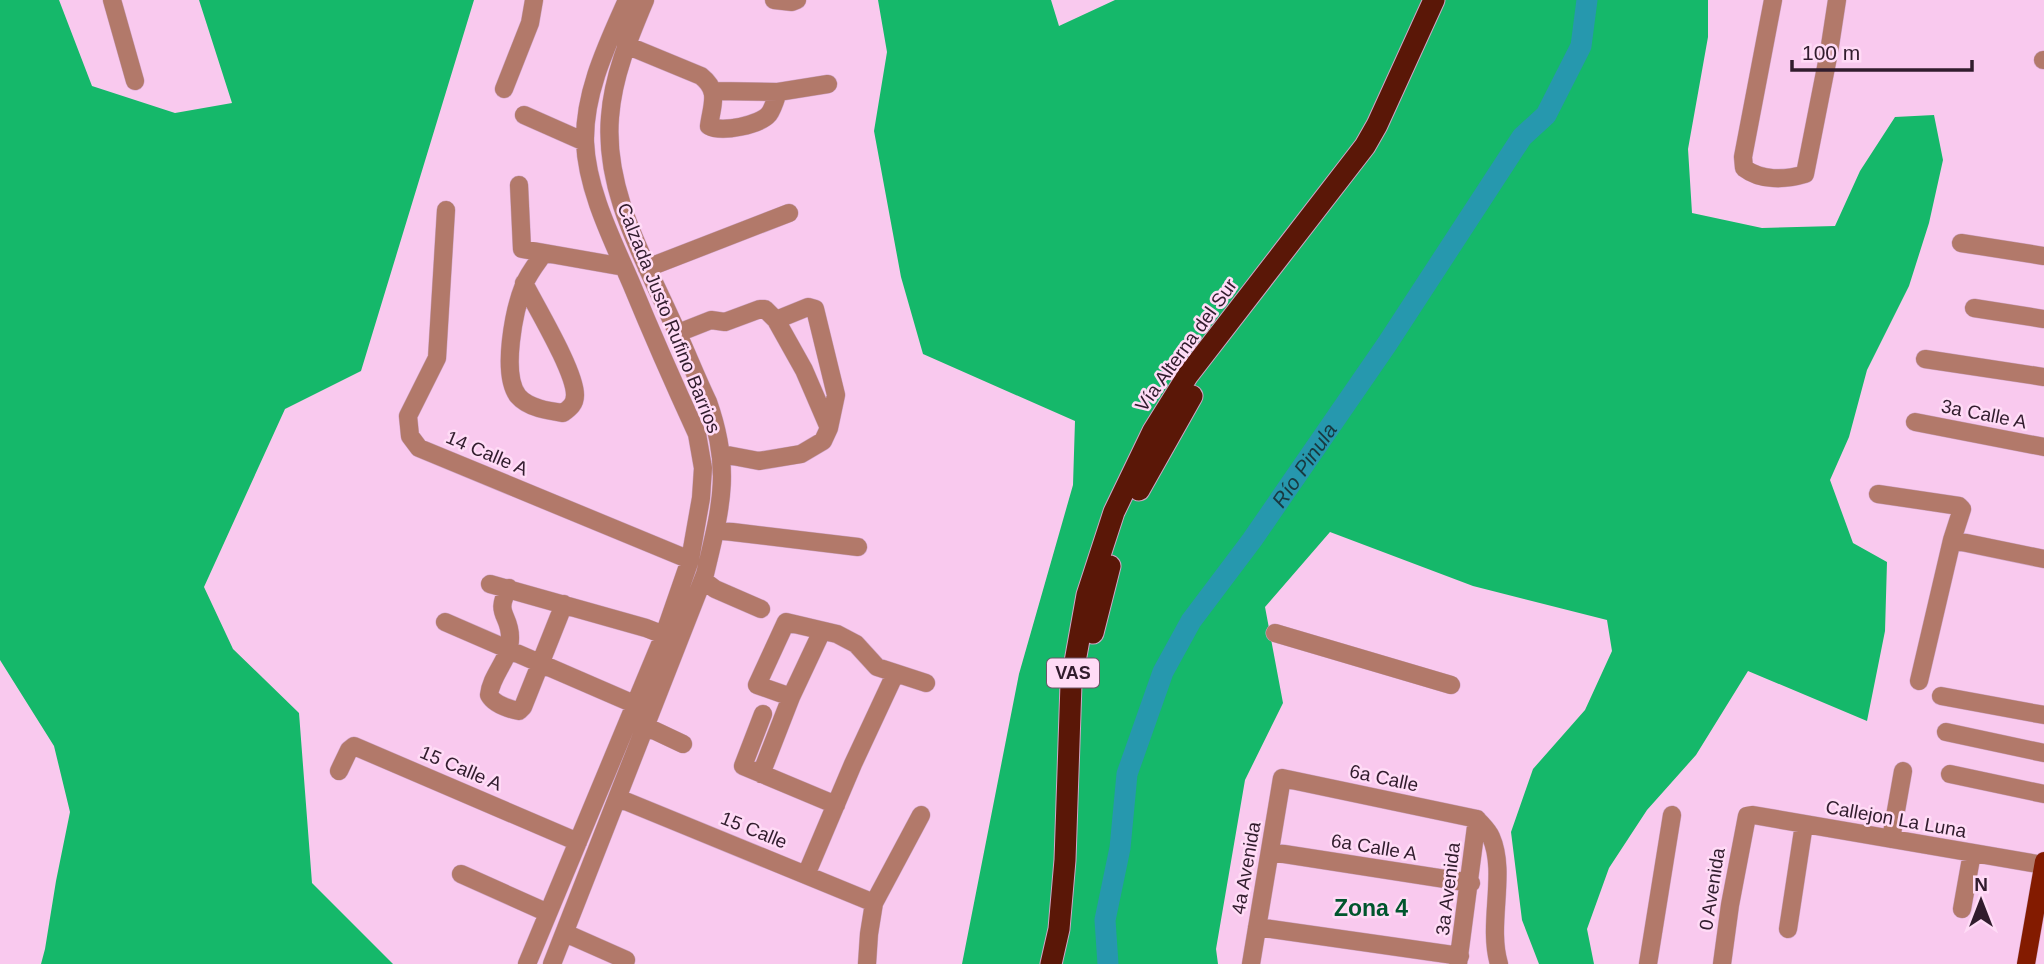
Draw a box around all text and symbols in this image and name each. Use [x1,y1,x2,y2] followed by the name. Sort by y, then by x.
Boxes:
[1792,28,1972,72] scale bar
[1802,41,1860,64] text: 100 m
[613,200,725,436] street label: Calzada Justo Rufino Barrios
[1131,274,1241,415] street label: Vía Alterna del Sur
[1939,395,2029,433] street label: 3a Calle A
[1267,418,1341,511] water label: Río Pinula
[443,426,531,480] street label: 14 Calle A
[1047,658,1099,688] road number: VAS
[417,741,505,795] street label: 15 Calle A
[1348,760,1420,796] street label: 6a Calle
[1824,796,1968,842] street label: Callejon La Luna
[718,807,790,853] street label: 15 Calle
[1228,820,1265,916] street label: 4a Avenida
[1330,830,1419,864] street label: 6a Calle A
[1432,841,1464,937] street label: 3a Avenida
[1695,846,1729,932] street label: 0 Avenida
[1946,866,2016,936] north arrow
[1974,874,1988,895] text: N
[1334,895,1408,921] district label: Zona 4

